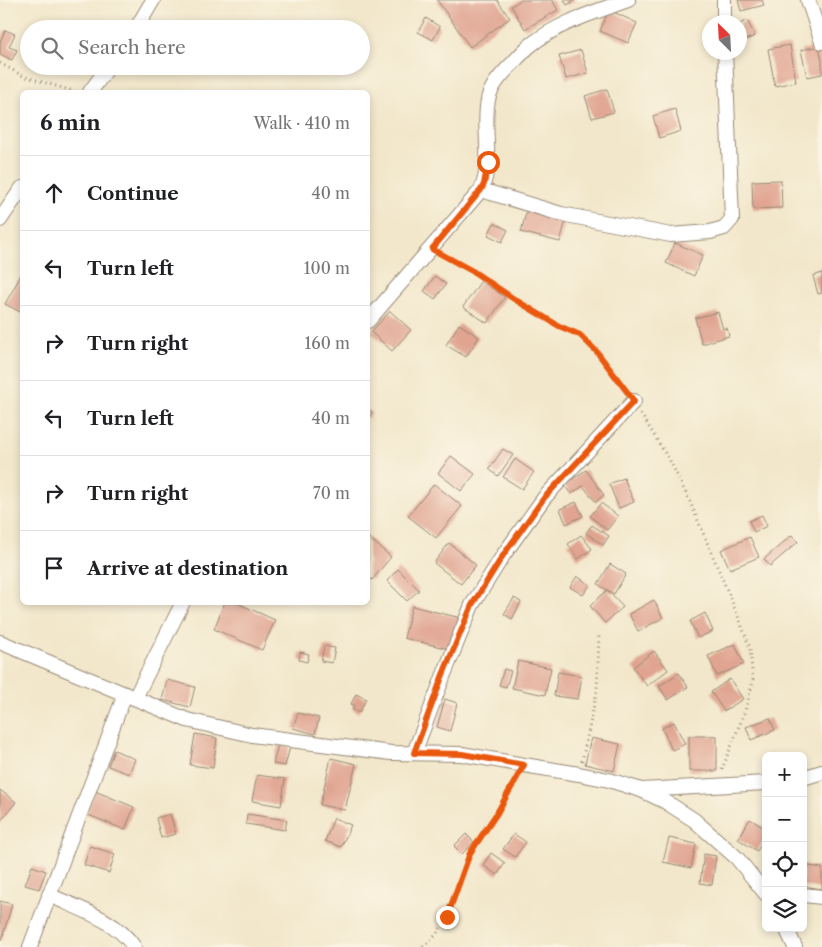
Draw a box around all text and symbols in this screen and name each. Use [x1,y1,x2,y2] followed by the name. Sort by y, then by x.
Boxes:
[702,15,747,60] north arrow
[20,20,370,75] search box
[38,34,66,62] icon: search
[78,36,186,59] text: Search here
[40,110,101,135] text: 6 min
[253,113,350,133] text: Walk · 410 m
[477,151,500,174] route start
[40,179,68,207] icon: ahead
[87,182,179,205] text: Continue
[311,183,350,203] text: 40 m
[40,254,68,282] icon: left
[87,257,174,280] text: Turn left
[304,258,350,278] text: 100 m
[40,329,68,357] icon: right
[87,332,188,355] text: Turn right
[305,333,350,353] text: 160 m
[40,404,68,432] icon: left
[87,407,174,430] text: Turn left
[311,408,350,428] text: 40 m
[40,479,68,507] icon: right
[87,482,188,505] text: Turn right
[313,483,350,503] text: 70 m
[40,554,68,582] icon: arrive
[87,557,288,580] text: Arrive at destination
[762,752,807,932] map controls
[762,752,807,797] button: +
[762,797,807,842] button: −
[762,842,807,887] button: locate
[762,887,807,932] button: layers
[436,906,459,929] route end

